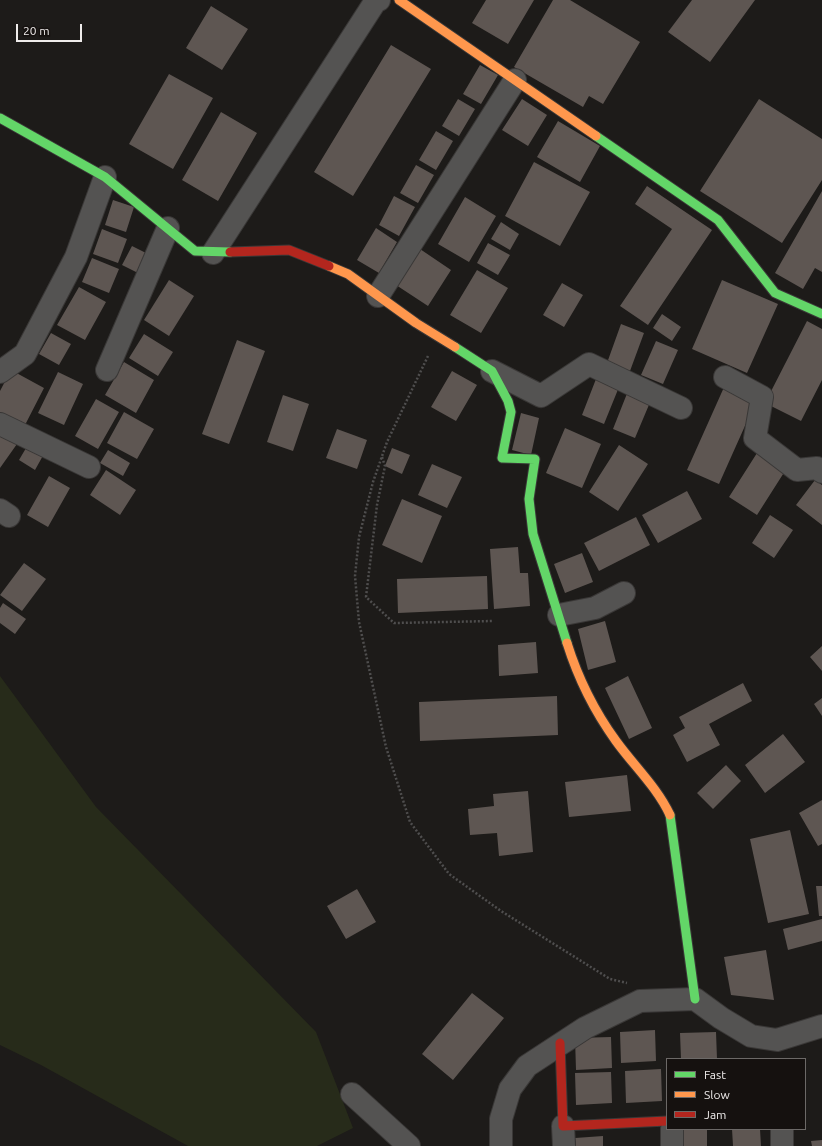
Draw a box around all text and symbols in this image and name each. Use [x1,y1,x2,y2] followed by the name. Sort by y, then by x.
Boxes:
[18,16,84,42] scale bar
[23,24,50,37] text: 20 m
[666,1058,806,1130] legend
[704,1068,726,1081] text: Fast
[704,1088,730,1101] text: Slow
[704,1108,726,1121] text: Jam

